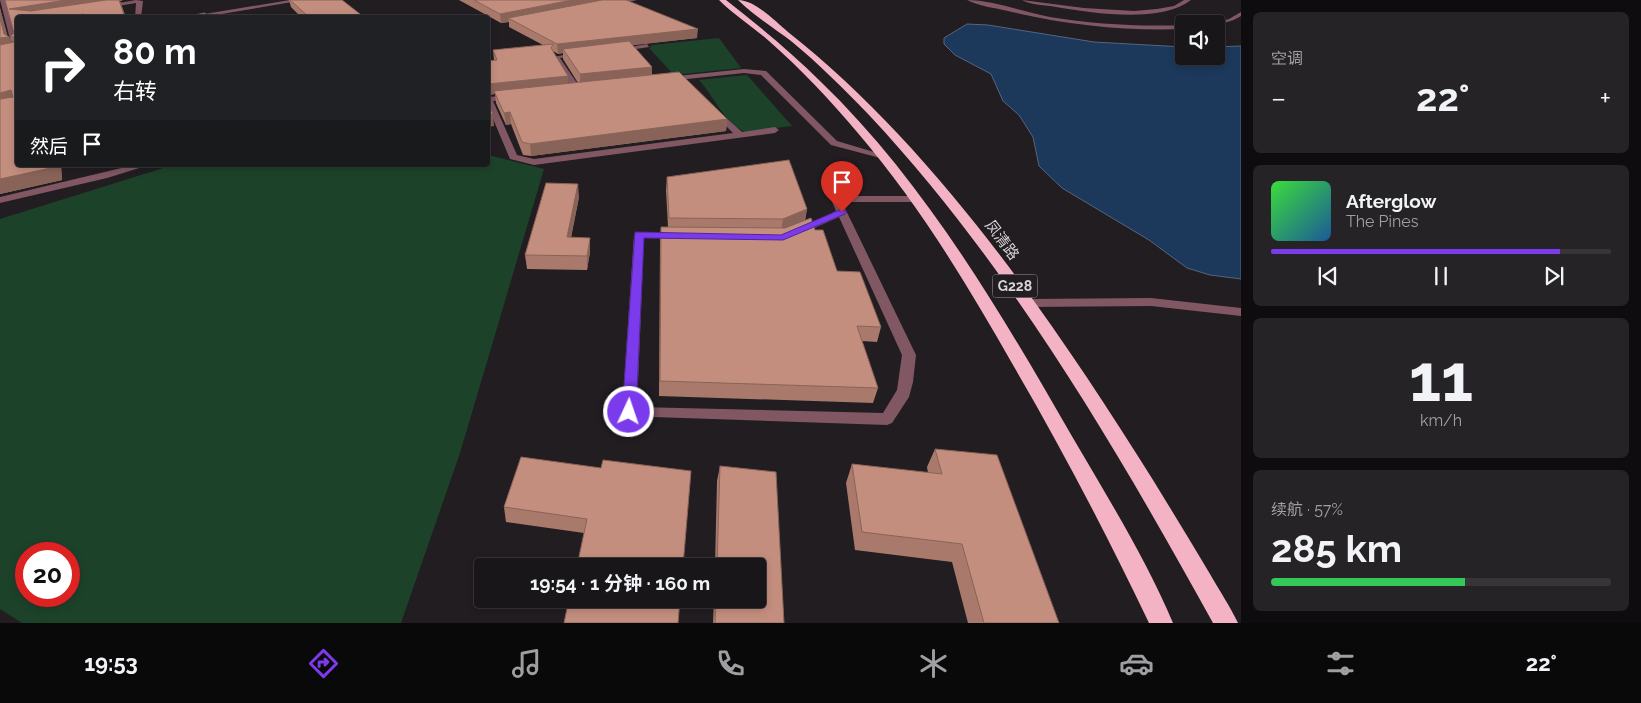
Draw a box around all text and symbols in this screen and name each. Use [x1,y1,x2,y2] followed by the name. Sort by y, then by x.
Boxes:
[1175,15,1225,65] map controls
[1175,15,1225,65] button: sound
[113,31,197,72] text: 80 m
[30,35,95,100] icon: right
[1271,49,1303,68] text: 空调
[1416,75,1469,120] text: 22°
[113,78,157,104] text: 右转
[1271,82,1286,115] text: −
[1599,82,1611,115] text: +
[78,130,106,158] icon: arrive
[30,135,68,157] text: 然后
[821,161,863,212] pin
[828,168,856,196] icon: arrive
[1346,190,1436,212] text: Afterglow
[1346,212,1418,231] text: The Pines
[981,217,1023,263] street label: 凤清路
[1314,262,1342,290] icon: previous
[1427,262,1455,290] icon: pause
[1540,262,1568,290] icon: next
[992,274,1038,298] road number: G228
[1409,340,1473,416] text: 11
[602,385,654,437] position arrow
[1420,411,1462,430] text: km/h
[1271,500,1343,519] text: 续航 · 57%
[1271,526,1402,571] text: 285 km
[15,542,80,607] speed limit sign: 20
[530,572,710,594] text: 19:54 · 1 分钟 · 160 m
[306,646,341,681] icon: directions
[509,646,544,681] icon: music
[713,646,748,681] icon: phone
[916,646,951,681] icon: climate
[1119,646,1154,681] icon: car
[1323,646,1358,681] icon: filters
[84,650,138,676] text: 19:53
[1526,650,1557,676] text: 22°

